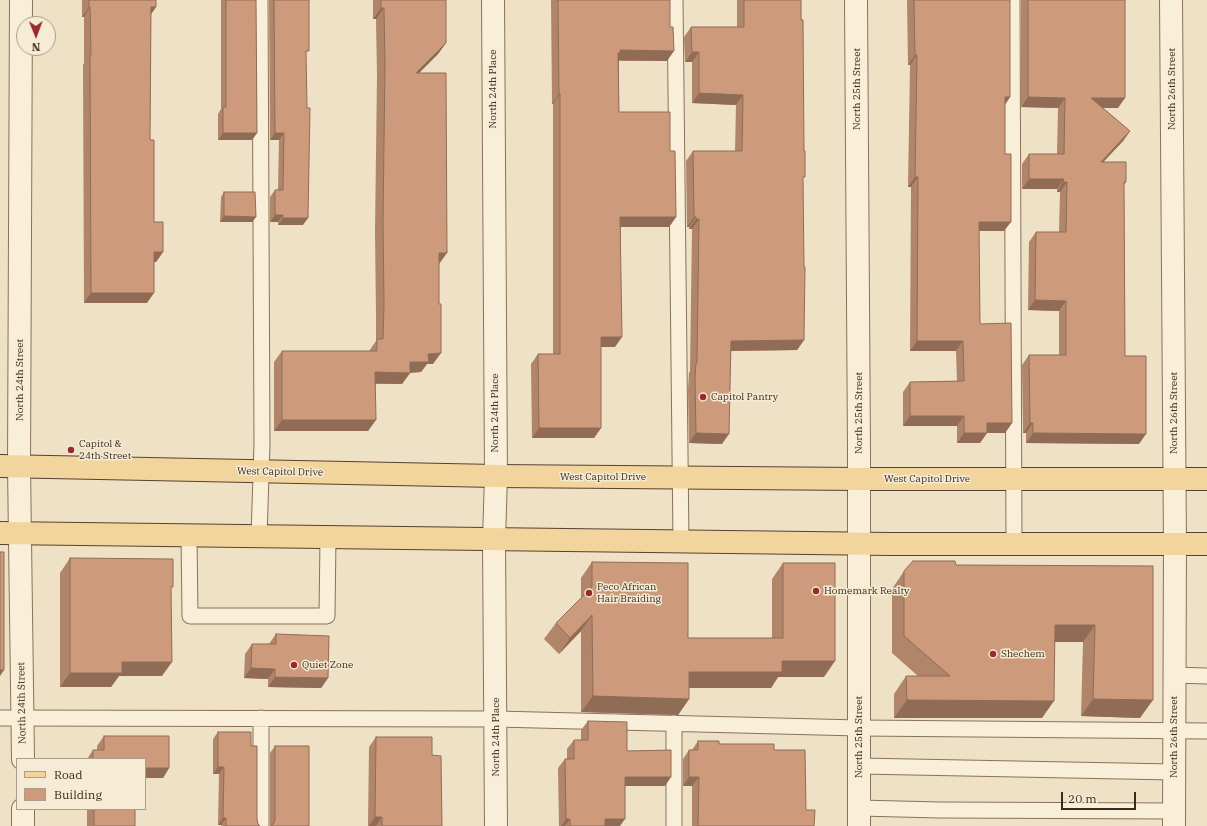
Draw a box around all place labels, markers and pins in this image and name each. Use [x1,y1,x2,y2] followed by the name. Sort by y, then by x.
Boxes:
[711,391,778,403] place label: Capitol Pantry
[698,392,708,402] marker: Capitol Pantry
[79,438,131,462] place label: Capitol & 24th Street
[66,445,76,455] marker: Capitol & 24th Street
[597,581,661,604] place label: Peco African Hair Braiding
[824,585,909,597] place label: Homemark Realty
[811,586,821,596] marker: Homemark Realty
[584,588,594,598] marker: Peco African Hair Braiding
[1001,648,1045,660] place label: Shechem
[988,649,998,659] marker: Shechem
[302,659,353,671] place label: Quiet Zone
[289,660,299,670] marker: Quiet Zone

